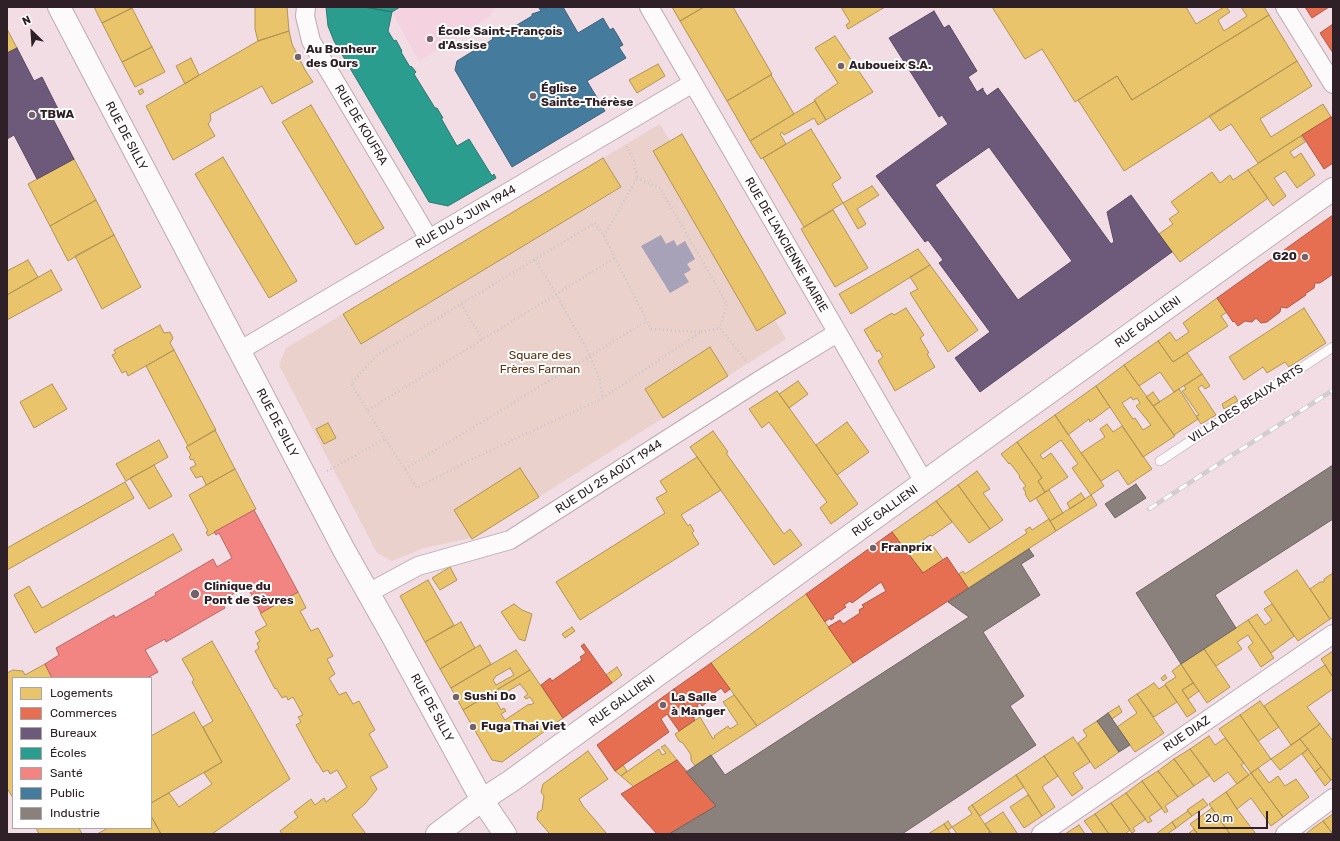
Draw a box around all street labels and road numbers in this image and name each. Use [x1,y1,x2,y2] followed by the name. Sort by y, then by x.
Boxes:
[331,82,391,168] street label: RUE DE KOUFRA
[102,99,150,173] street label: RUE DE SILLY
[741,175,831,315] street label: RUE DE L'ANCIENNE MAIRIE
[413,182,519,252] street label: RUE DU 6 JUIN 1944
[1112,293,1184,351] street label: RUE GALLIENI
[1186,362,1306,446] street label: VILLA DES BEAUX ARTS
[253,386,301,460] street label: RUE DE SILLY
[553,437,665,517] street label: RUE DU 25 AOÛT 1944
[849,482,921,540] street label: RUE GALLIENI
[407,671,457,745] street label: RUE DE SILLY
[586,672,658,730] street label: RUE GALLIENI
[1161,713,1213,755] street label: RUE DIAZ

